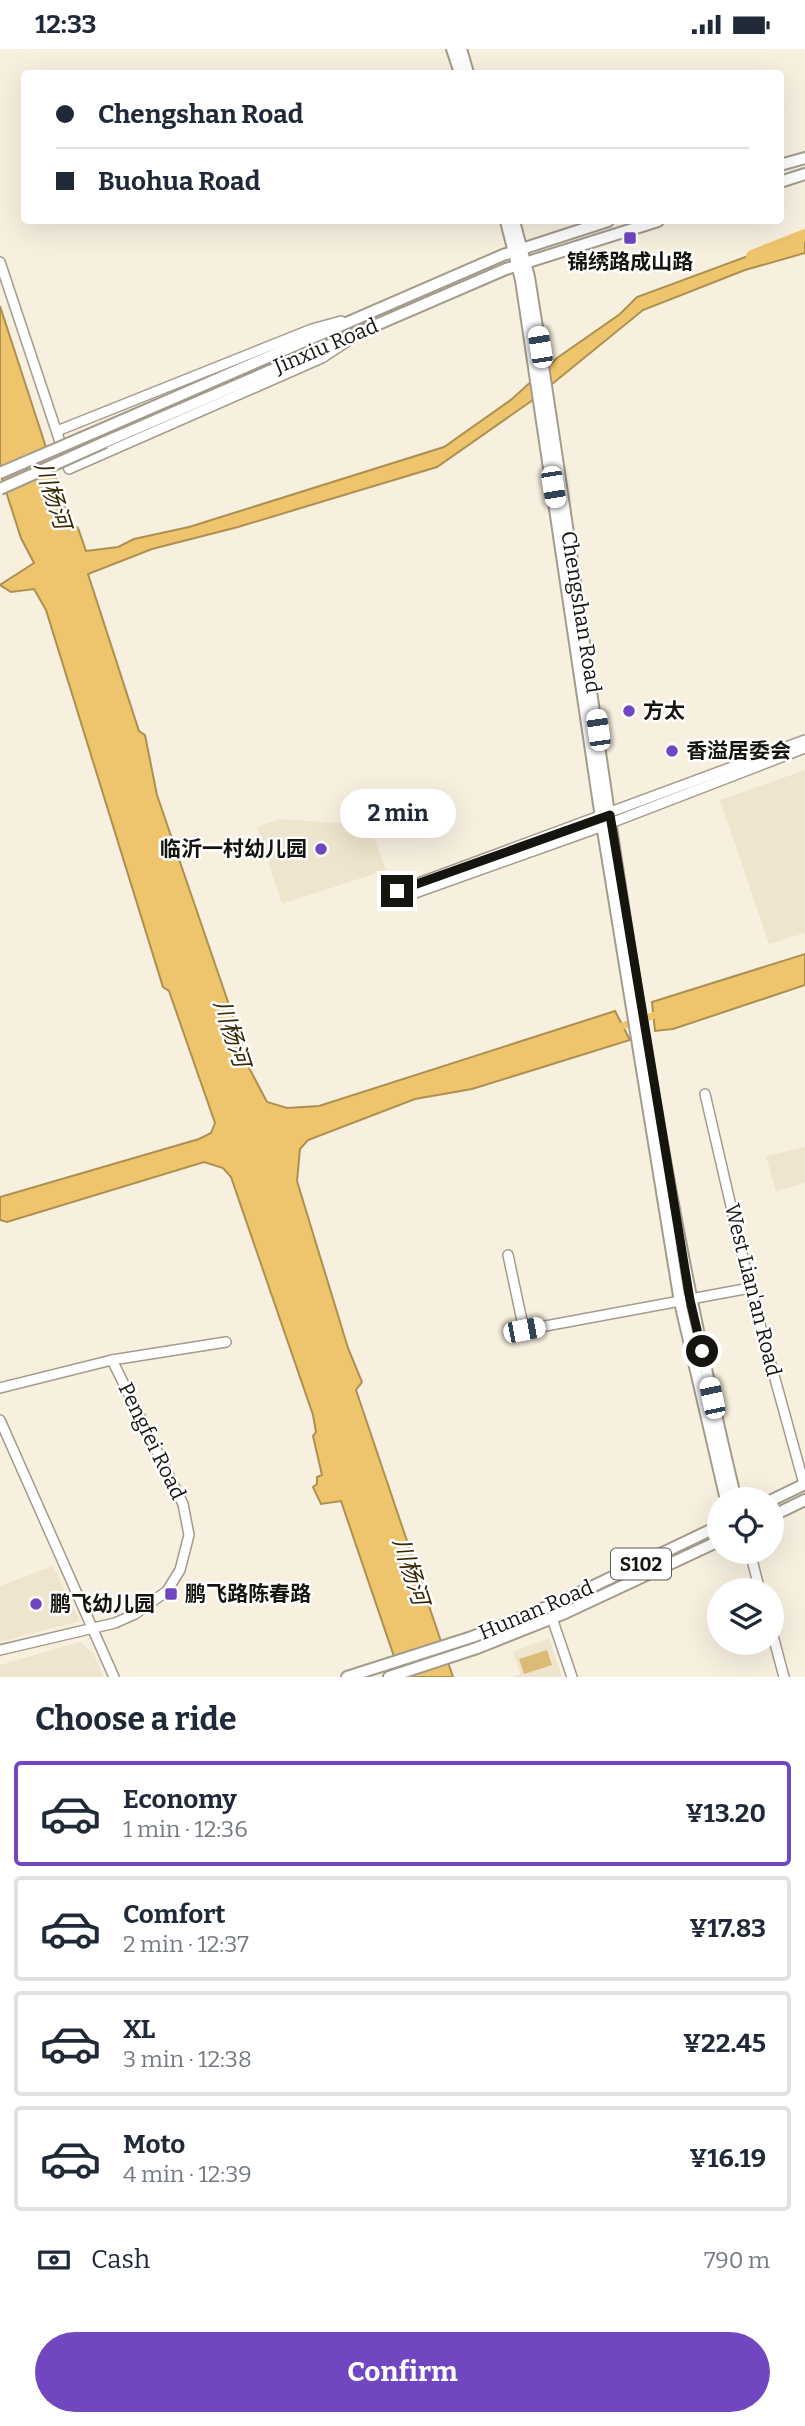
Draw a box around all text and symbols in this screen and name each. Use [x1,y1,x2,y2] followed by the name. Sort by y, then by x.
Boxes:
[35,9,96,40] text: 12:33
[98,99,304,130] text: Chengshan Road
[98,166,260,197] text: Buohua Road
[622,230,638,246] marker: 锦绣路成山路
[567,249,693,275] place label: 锦绣路成山路
[269,312,382,380] street label: Jinxiu Road
[527,325,554,369] car
[29,458,78,536] water label: 川杨河
[540,465,567,509] car
[555,529,607,695] street label: Chengshan Road
[643,698,685,724] place label: 方太
[621,703,637,719] marker: 方太
[585,708,612,752] car
[686,738,791,764] place label: 香溢居委会
[664,743,680,759] marker: 香溢居委会
[339,789,455,839] callout: 2 min
[367,799,429,827] text: 2 min
[160,836,307,862] place label: 临沂一村幼儿园
[313,841,329,857] marker: 临沂一村幼儿园
[381,875,413,907] route end
[208,996,257,1074] water label: 川杨河
[719,1201,787,1379] street label: West Lian'an Road
[502,1316,547,1344] car
[686,1335,718,1367] route start
[698,1375,727,1421] car
[113,1378,191,1504] street label: Pengfei Road
[707,1487,784,1655] map controls
[707,1487,784,1564] button: locate
[387,1534,436,1612] water label: 川杨河
[611,1548,671,1579] road number: S102
[475,1574,597,1646] street label: Hunan Road
[707,1578,784,1655] button: layers
[185,1581,311,1607] place label: 鹏飞路陈春路
[163,1586,179,1602] marker: 鹏飞路陈春路
[50,1591,155,1617] place label: 鹏飞幼儿园
[28,1596,44,1612] marker: 鹏飞幼儿园
[35,1700,236,1738] text: Choose a ride
[39,1782,102,1845] icon: car
[123,1784,237,1815] text: Economy
[685,1798,766,1829] text: ¥13.20
[123,1815,248,1843] text: 1 min · 12:36
[39,1897,102,1960] icon: car
[123,1899,226,1930] text: Comfort
[689,1913,766,1944] text: ¥17.83
[123,1930,249,1958] text: 2 min · 12:37
[39,2012,102,2075] icon: car
[123,2014,155,2045] text: XL
[683,2028,766,2059] text: ¥22.45
[123,2045,252,2073] text: 3 min · 12:38
[39,2127,102,2190] icon: car
[123,2129,185,2160] text: Moto
[689,2143,766,2174] text: ¥16.19
[123,2160,252,2188] text: 4 min · 12:39
[35,2241,73,2279] icon: cash
[91,2244,150,2275] text: Cash
[704,2246,770,2274] text: 790 m
[35,2332,770,2412] button: Confirm

